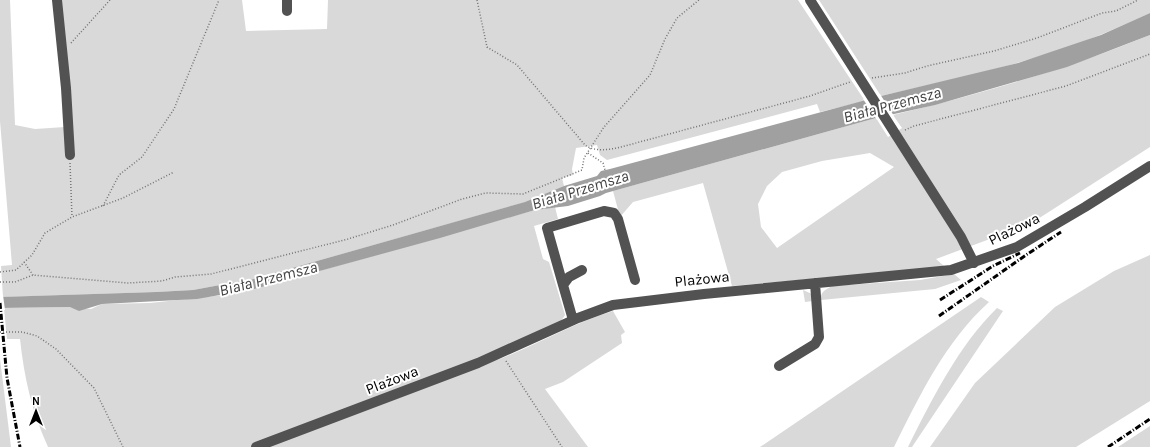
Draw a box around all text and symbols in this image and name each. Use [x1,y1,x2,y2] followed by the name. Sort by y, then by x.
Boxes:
[841,82,943,127] water label: Biała Przemsza
[529,166,631,213] water label: Biała Przemsza
[985,209,1043,249] street label: Plażowa
[217,257,319,300] water label: Biała Przemsza
[674,267,730,291] street label: Plażowa
[363,362,421,398] street label: Plażowa
[16,391,56,431] north arrow
[32,395,40,408] text: N

